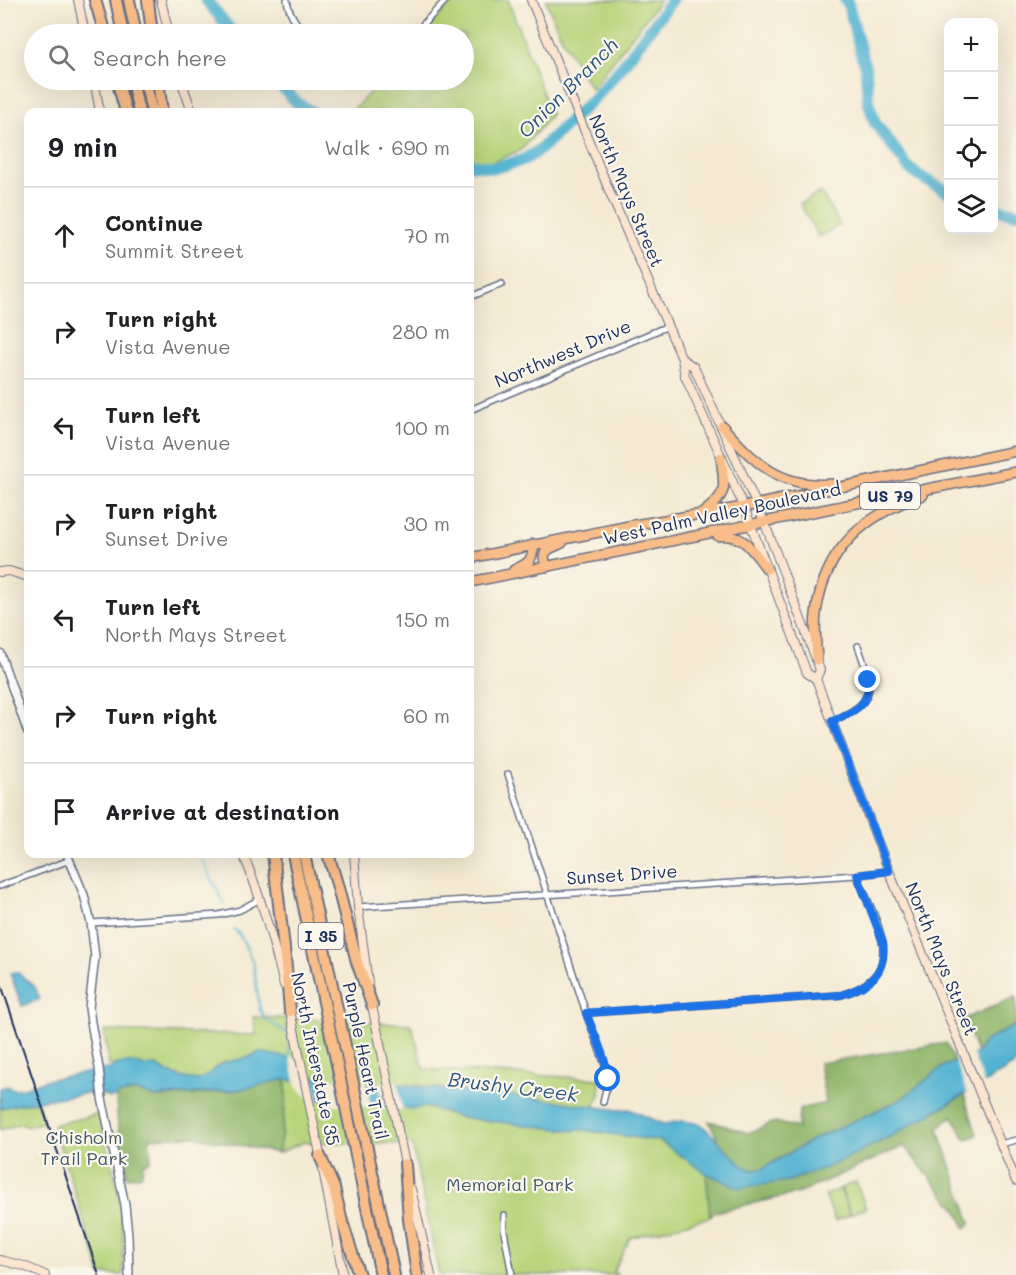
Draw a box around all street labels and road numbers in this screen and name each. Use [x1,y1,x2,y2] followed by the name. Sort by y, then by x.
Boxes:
[584,111,670,271] street label: North Mays Street
[491,313,635,393] street label: Northwest Drive
[601,476,843,550] street label: West Palm Valley Boulevard
[860,483,920,509] road number: US 79
[566,858,678,890] street label: Sunset Drive
[900,878,984,1039] street label: North Mays Street
[298,923,344,949] road number: I 35
[286,970,346,1148] street label: North Interstate 35
[338,980,394,1142] street label: Purple Heart Trail

